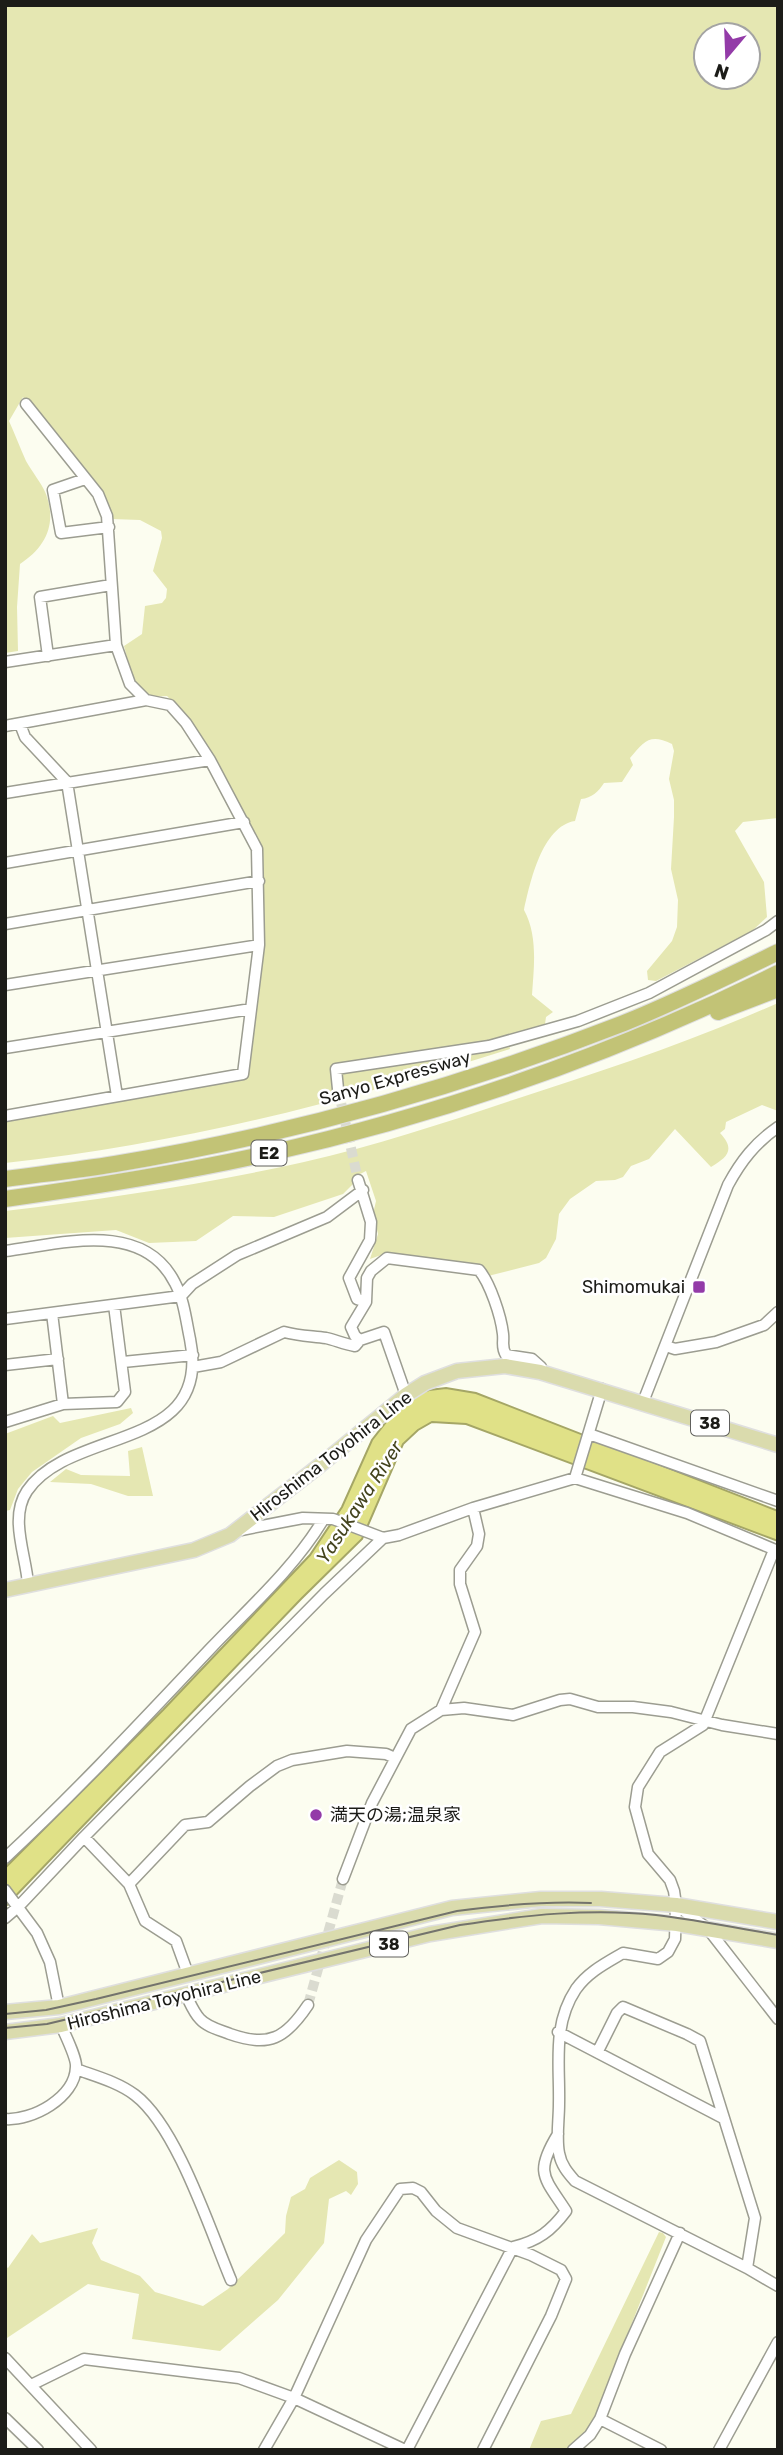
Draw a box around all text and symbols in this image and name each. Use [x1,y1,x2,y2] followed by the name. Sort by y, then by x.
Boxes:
[692,21,762,91] north arrow
[711,59,732,85] text: N
[317,1046,473,1110] street label: Sanyo Expressway
[252,1140,286,1166] road number: E2
[582,1276,685,1298] place label: Shimomukai
[691,1279,707,1295] marker: Shimomukai
[246,1386,416,1526] street label: Hiroshima Toyohira Line
[691,1410,729,1436] road number: 38
[311,1436,408,1568] water label: Yasukawa River
[330,1804,461,1826] place label: 満天の湯;温泉家
[308,1807,324,1823] marker: 満天の湯;温泉家
[370,1932,408,1956] road number: 38
[65,1965,263,2035] street label: Hiroshima Toyohira Line

